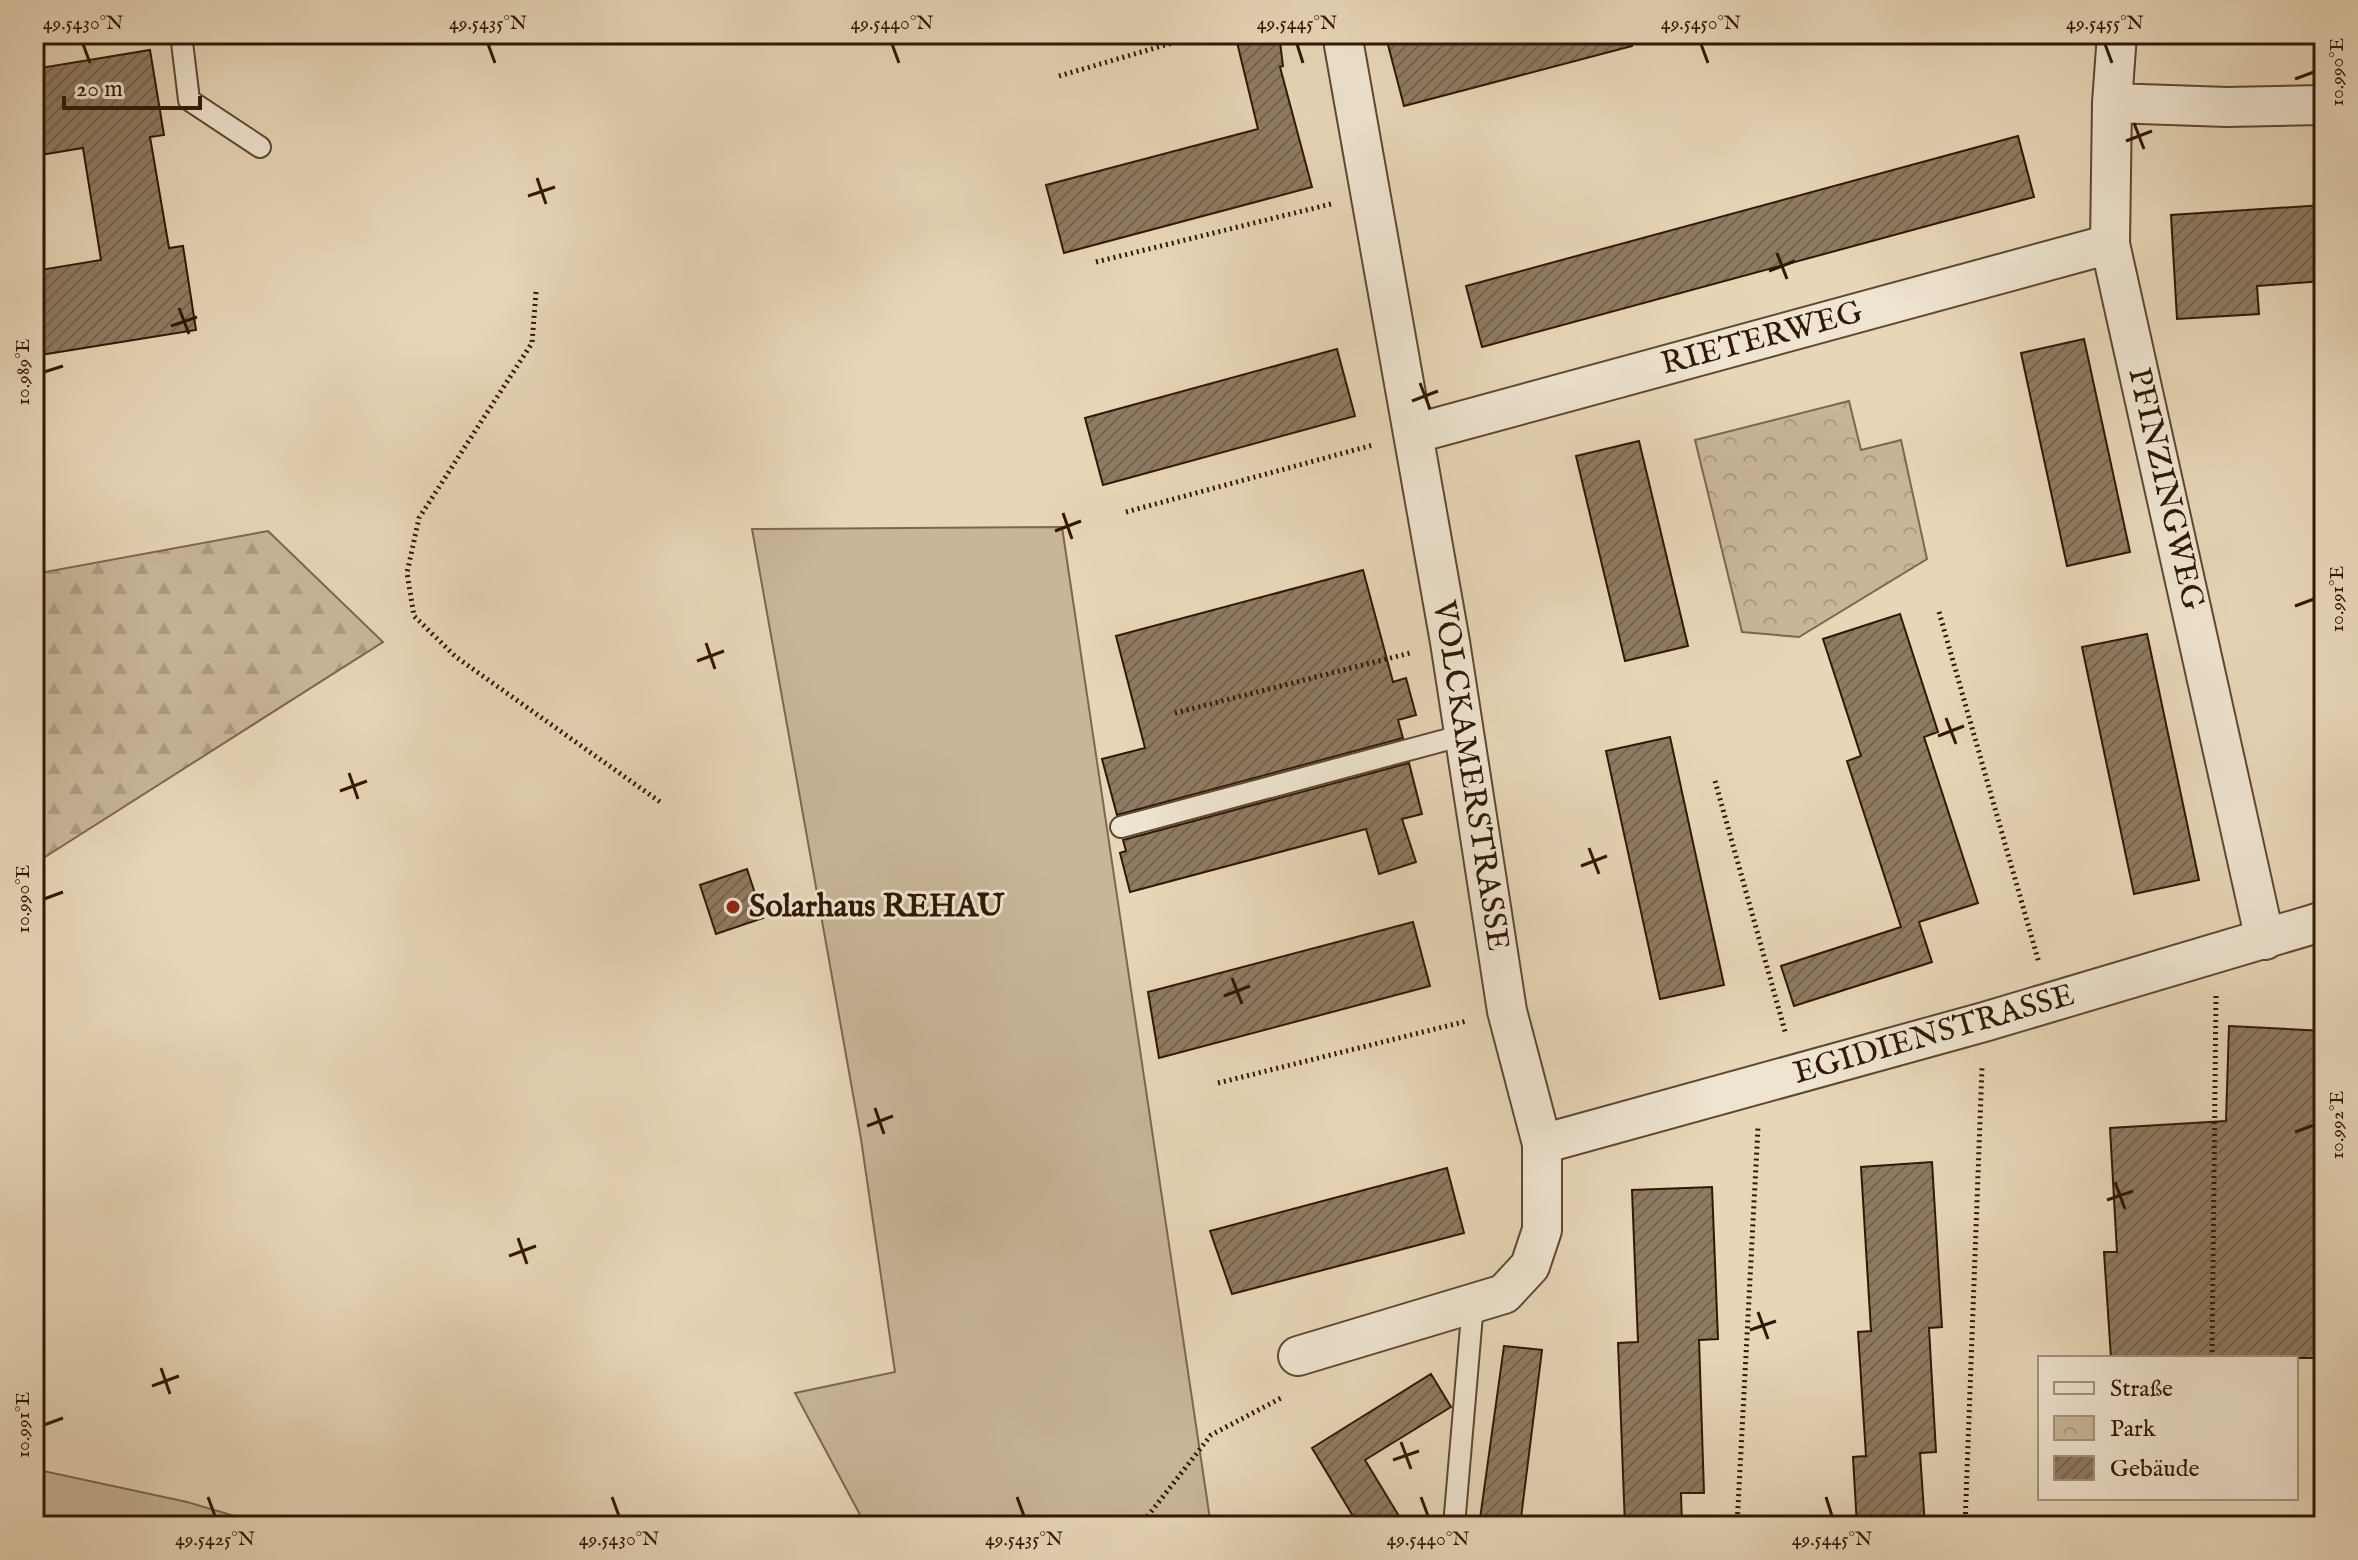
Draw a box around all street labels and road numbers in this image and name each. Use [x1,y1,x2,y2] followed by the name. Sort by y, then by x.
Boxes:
[1657,292,1868,386] street label: RIETERWEG
[2117,364,2213,615] street label: PFINZINGWEG
[1422,597,1518,954] street label: VOLCKAMERSTRASSE
[1789,975,2079,1095] street label: EGIDIENSTRASSE

